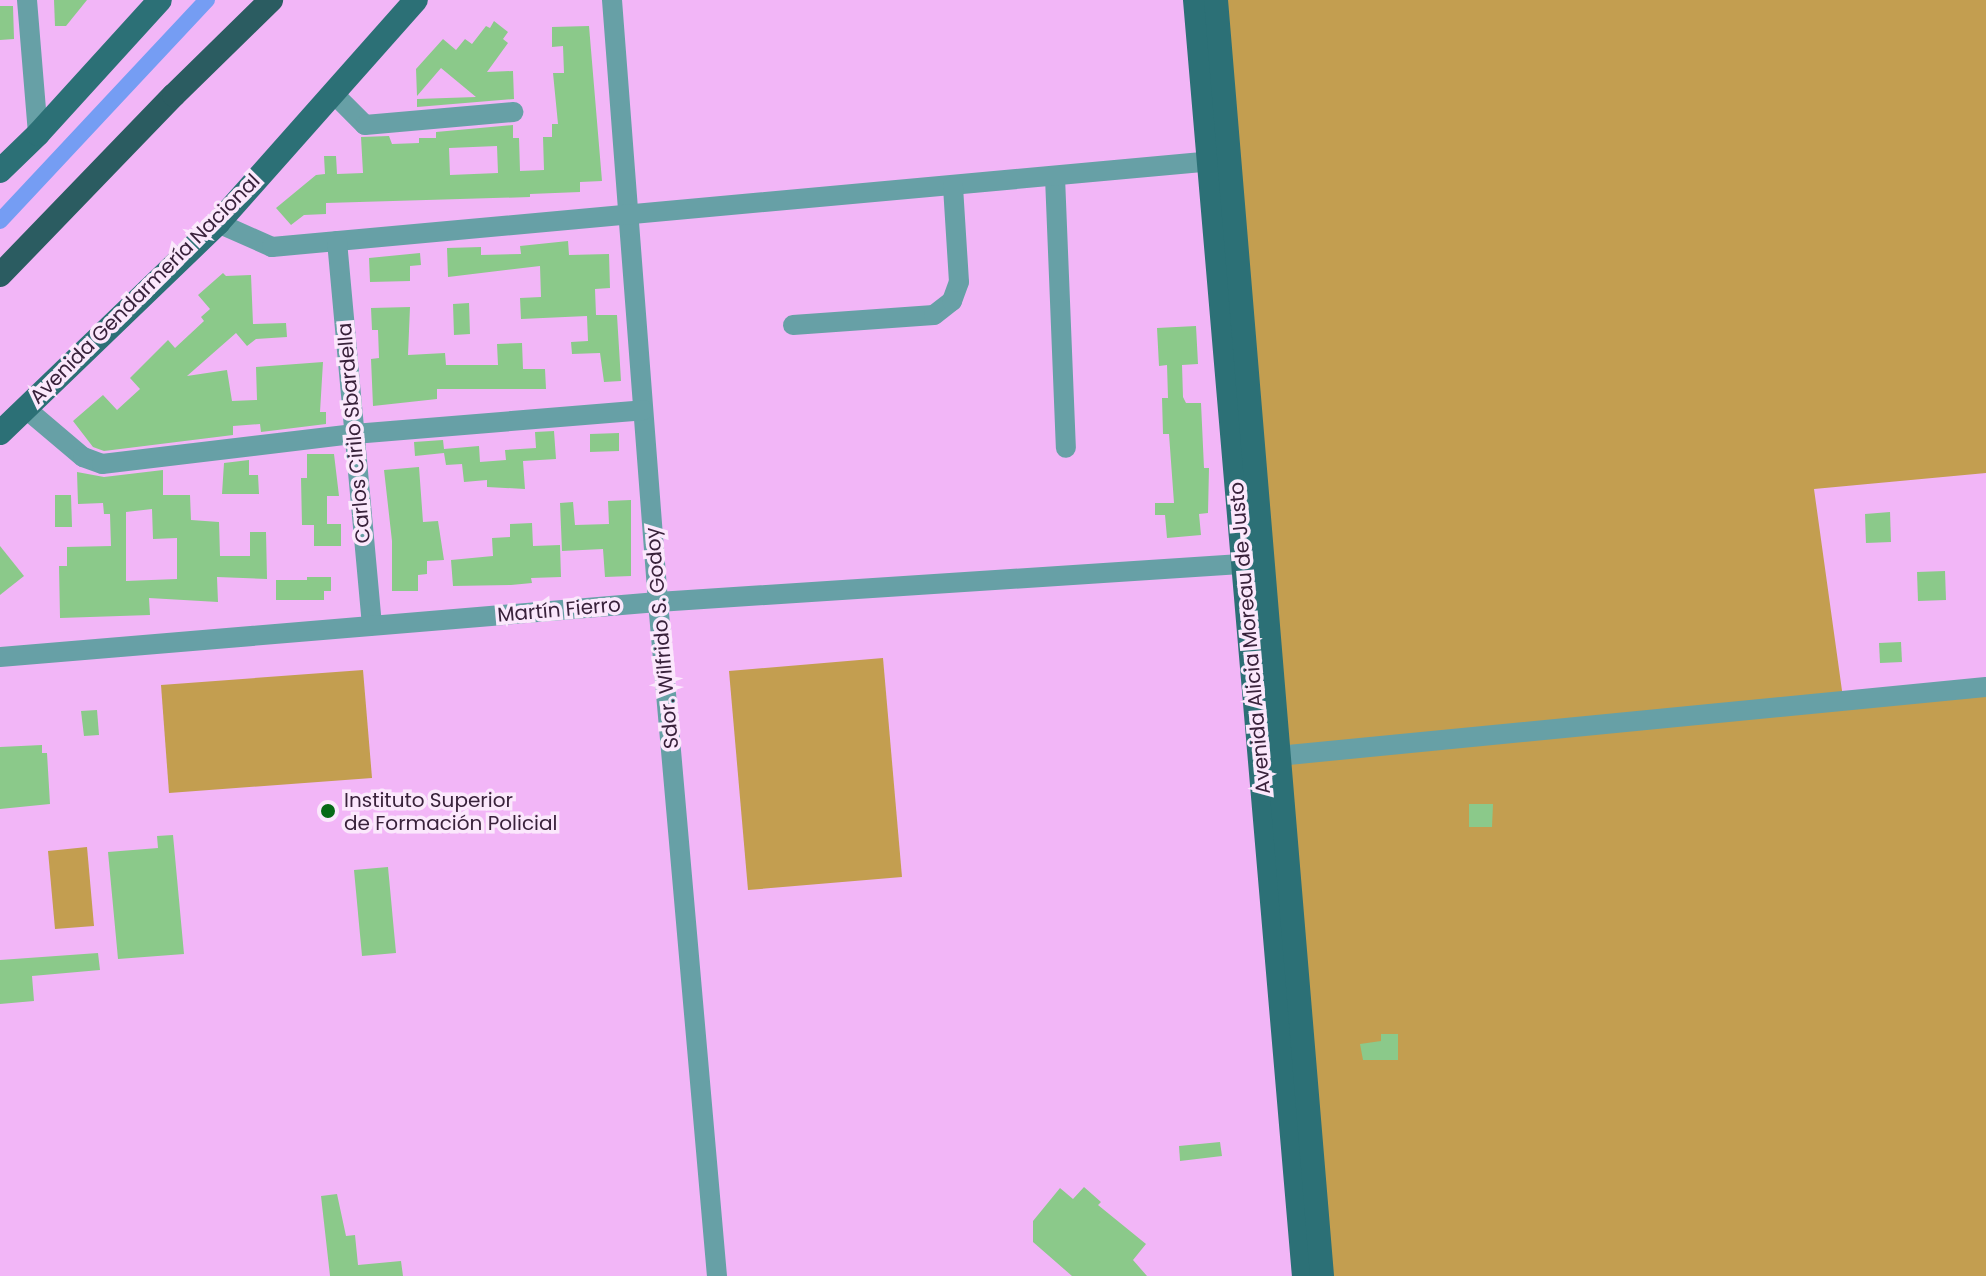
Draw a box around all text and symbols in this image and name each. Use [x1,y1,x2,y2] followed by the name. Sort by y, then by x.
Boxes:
[25,169,265,409] street label: Avenida Gendarmería Nacional
[332,322,376,544] street label: Carlos Cirilo Sbardella
[1224,481,1276,795] street label: Avenida Alicia Moreau de Justo
[640,526,684,750] street label: Sdor. Wilfrido S. Godoy
[496,593,622,627] street label: Martín Fierro
[344,788,557,835] place label: Instituto Superior de Formación Policial
[319,802,337,820] marker: Instituto Superior de Formación Policial

